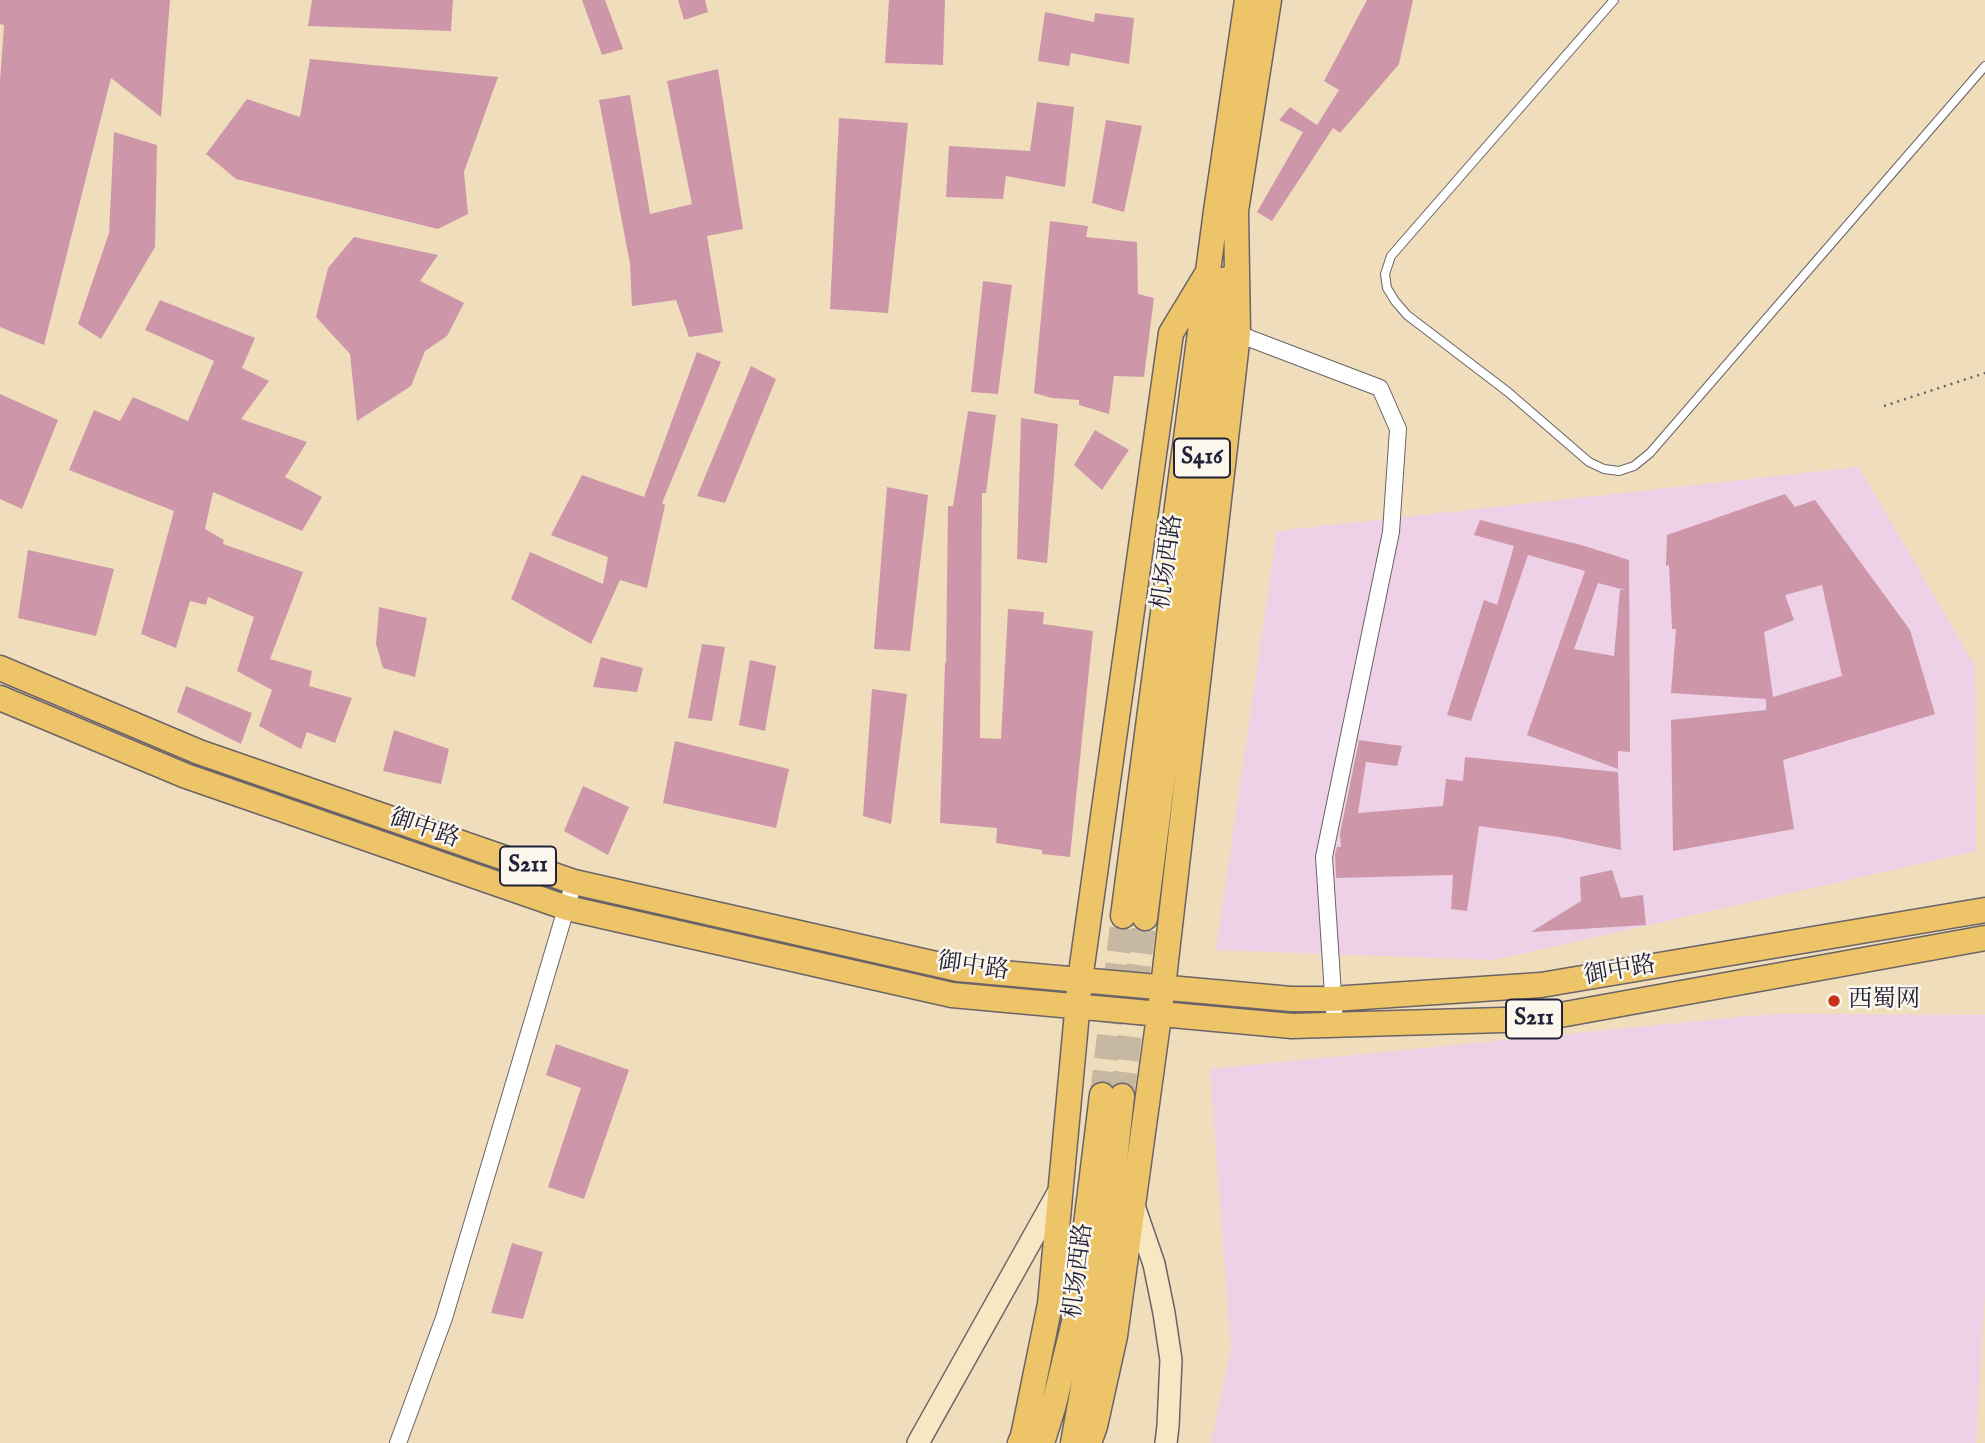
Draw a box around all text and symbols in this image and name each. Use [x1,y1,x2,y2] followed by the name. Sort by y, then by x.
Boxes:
[1174,438,1230,478] road number: S416
[1148,512,1190,612] street label: 机场西路
[385,805,463,855] street label: 御中路
[500,846,556,886] road number: S211
[935,949,1011,987] street label: 御中路
[1582,952,1658,992] street label: 御中路
[1848,987,1920,1015] place label: 西蜀网
[1826,993,1842,1009] marker: 西蜀网
[1506,1000,1562,1038] road number: S211
[1060,1222,1100,1320] street label: 机场西路

